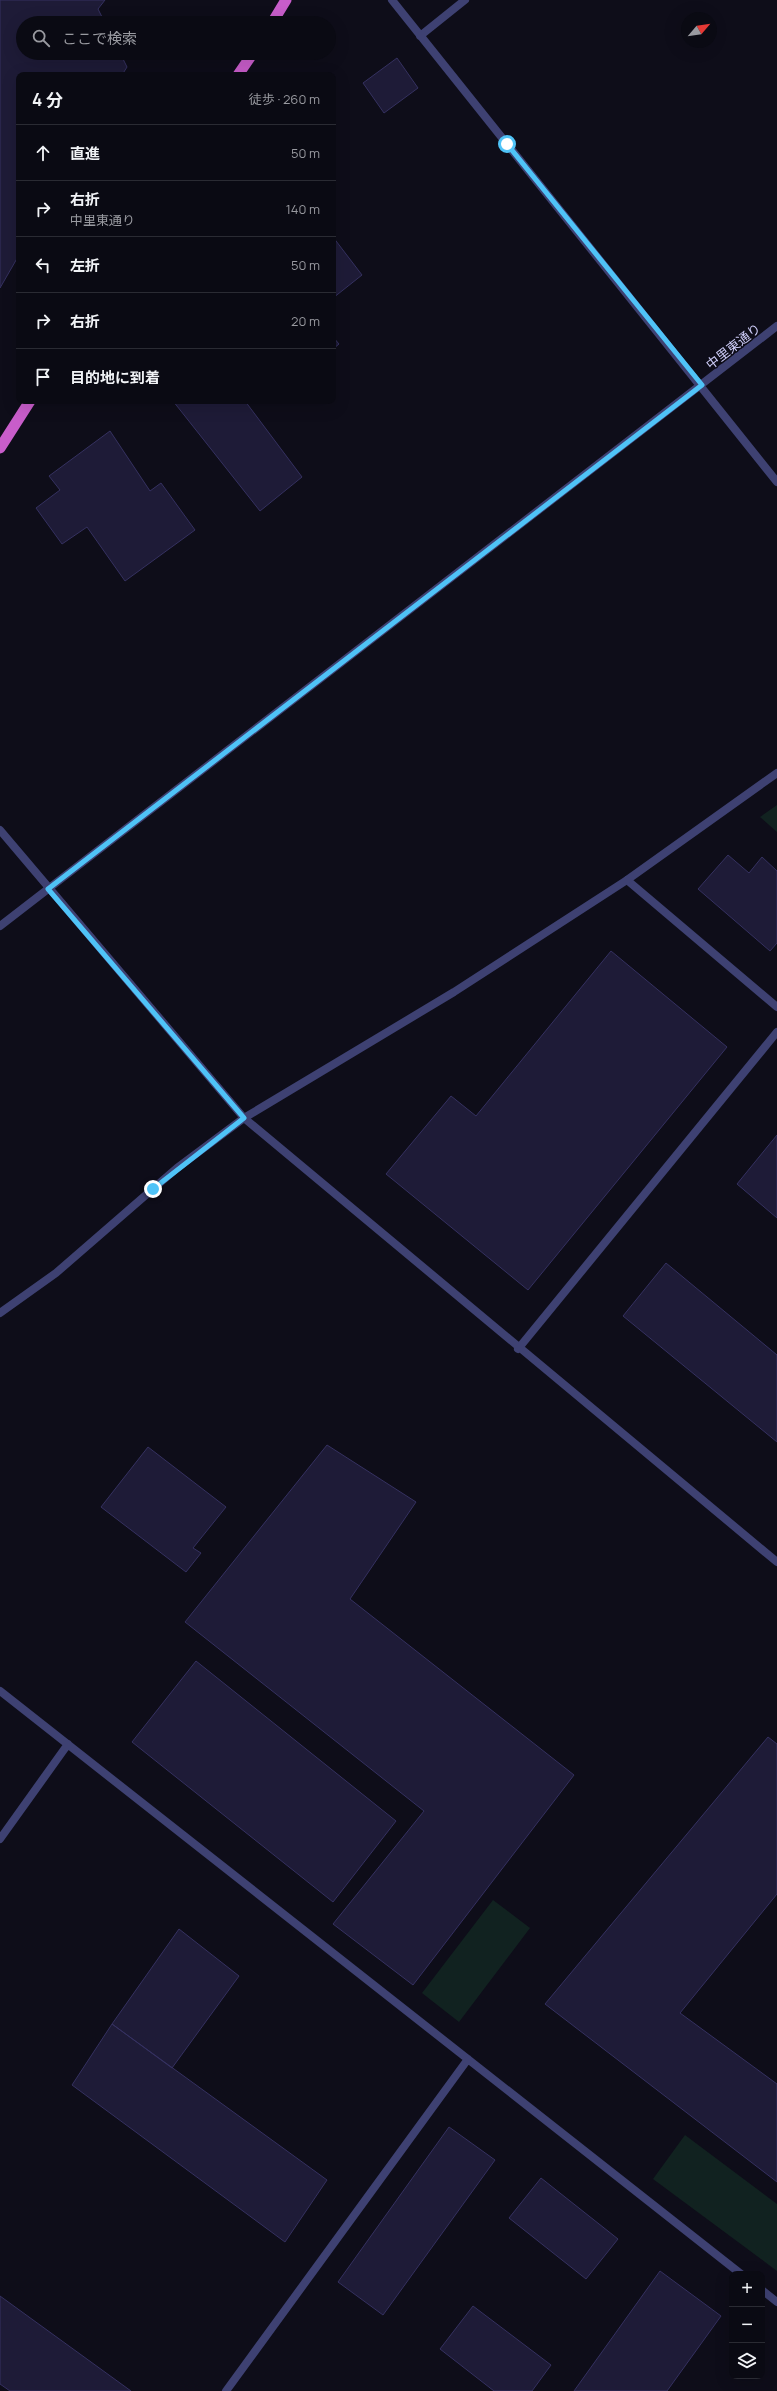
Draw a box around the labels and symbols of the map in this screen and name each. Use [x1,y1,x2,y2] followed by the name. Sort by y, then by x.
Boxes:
[681,12,717,48] north arrow
[498,135,516,153] route start
[702,319,764,373] street label: 中里東通り
[144,1180,162,1198] route end

